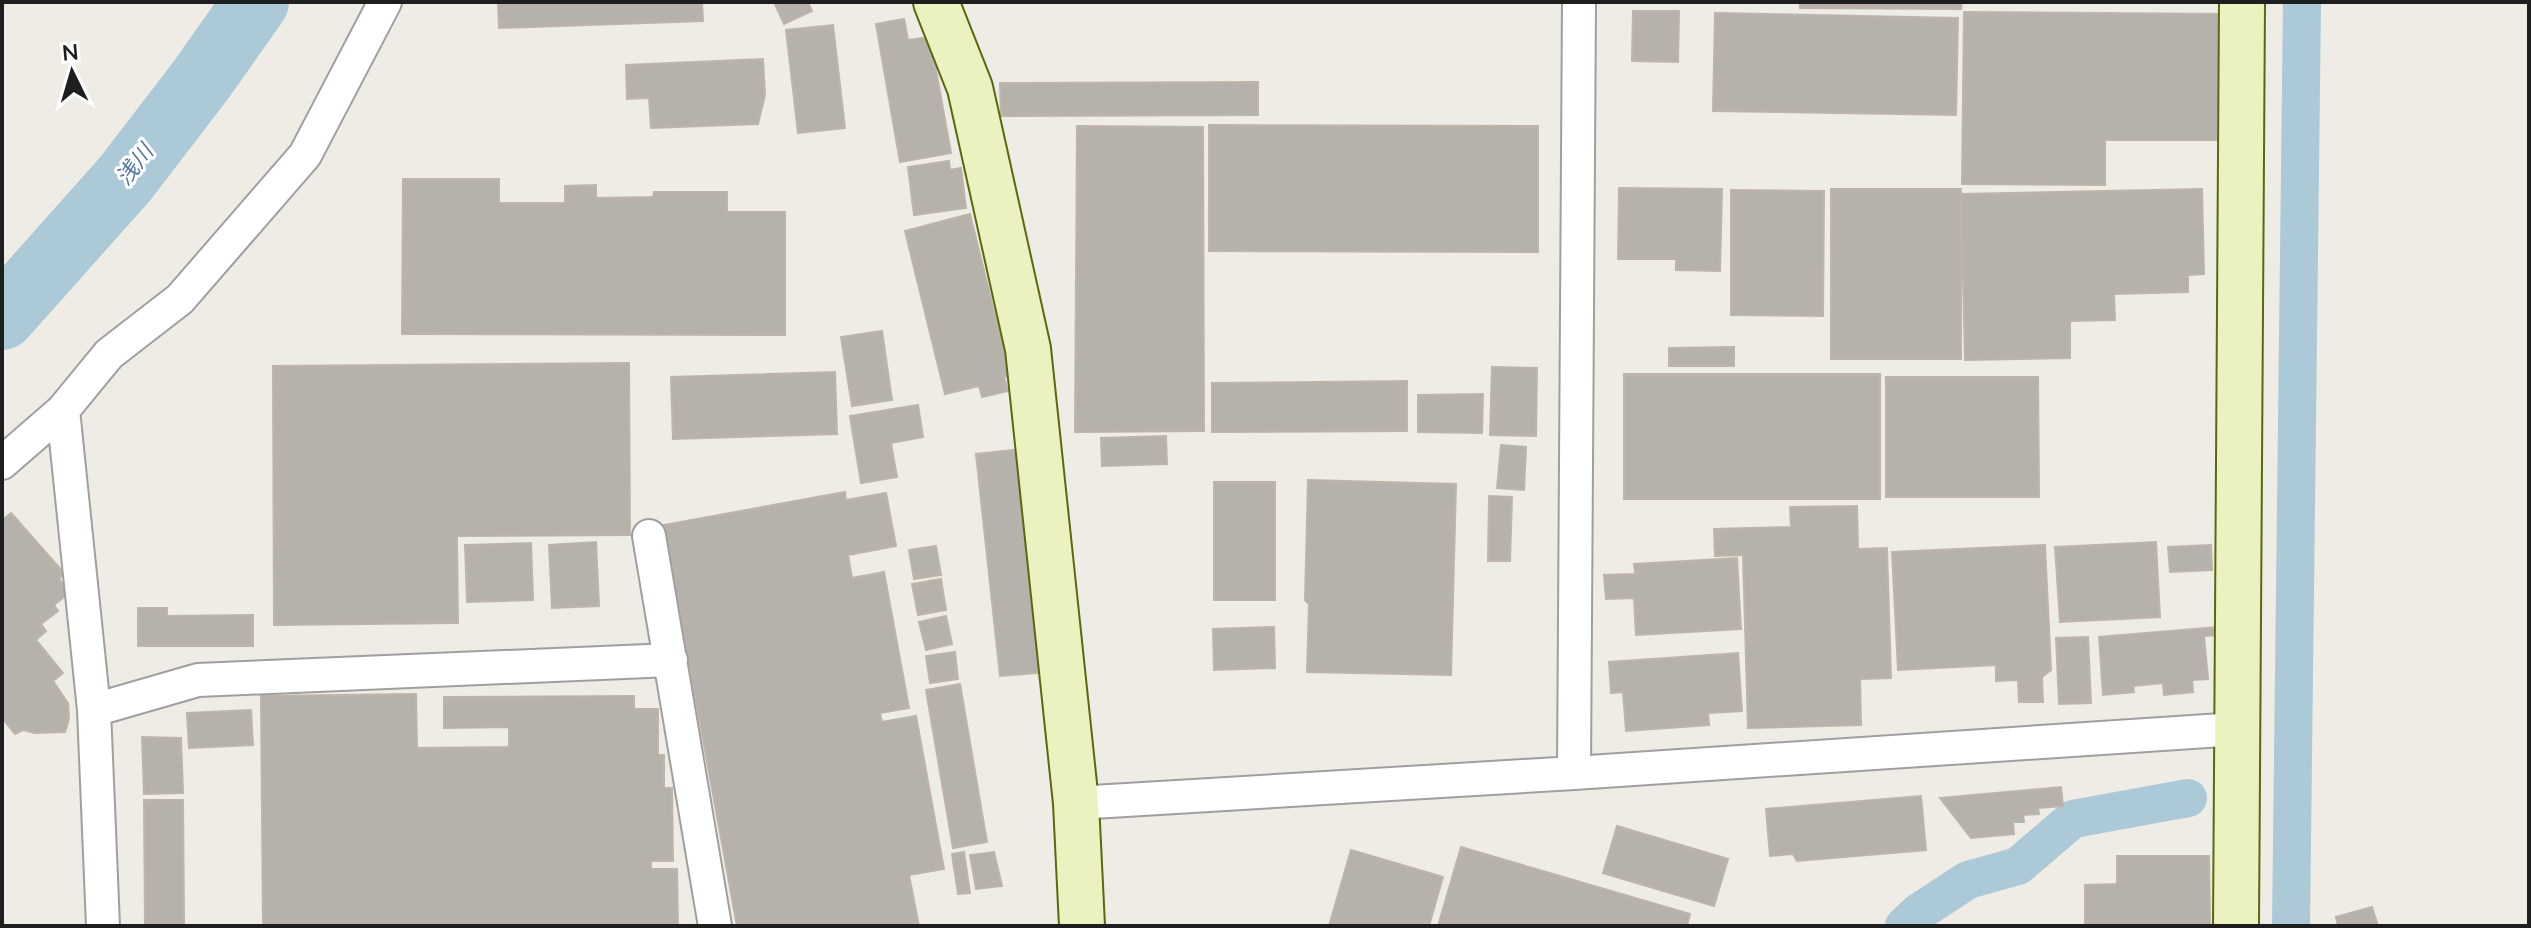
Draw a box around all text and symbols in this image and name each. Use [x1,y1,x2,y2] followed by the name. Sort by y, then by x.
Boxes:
[32,32,112,112] north arrow
[61,37,80,69] text: N
[110,137,162,192] water label: 浅川

